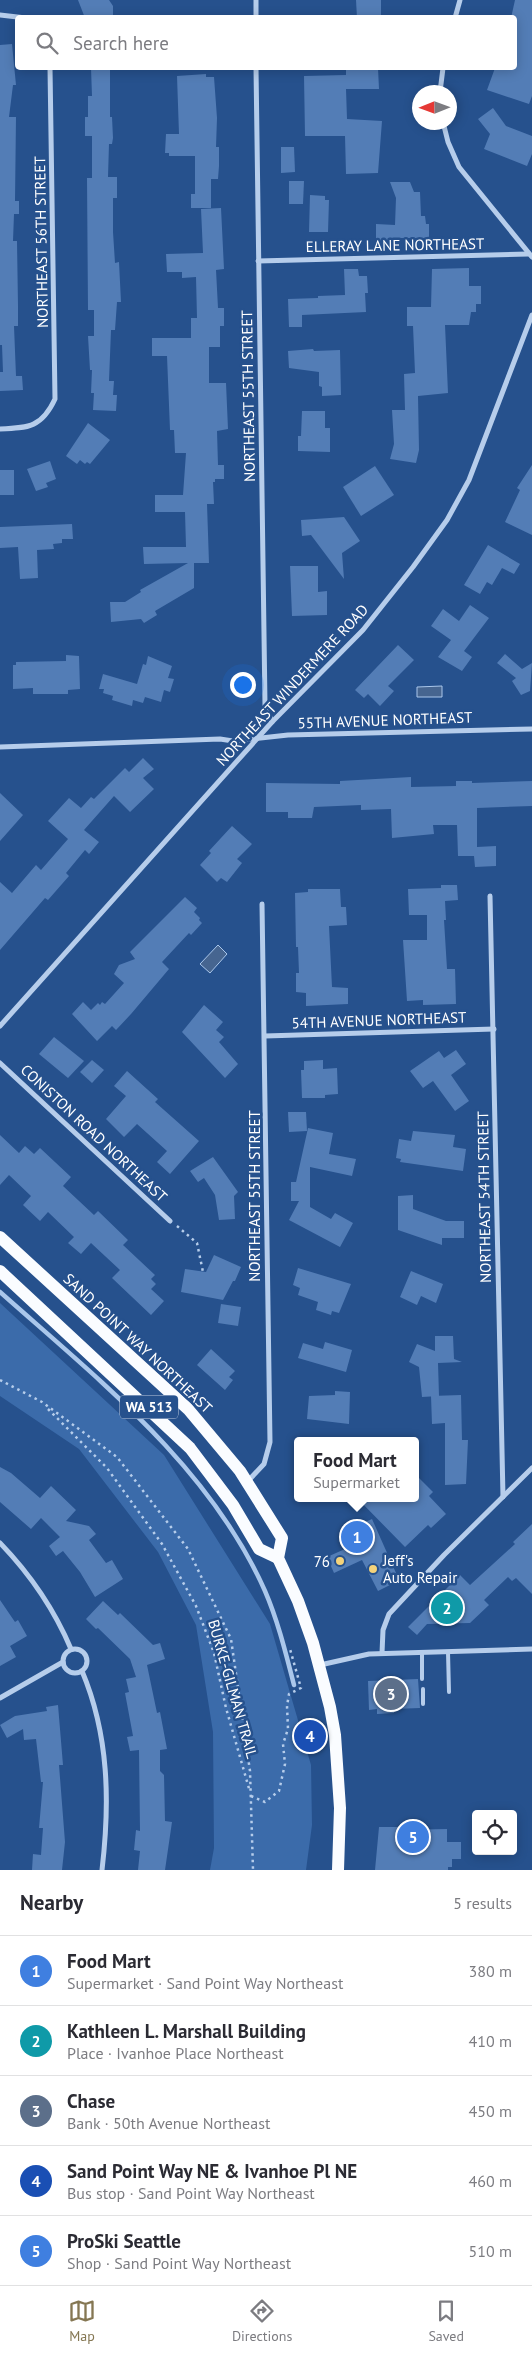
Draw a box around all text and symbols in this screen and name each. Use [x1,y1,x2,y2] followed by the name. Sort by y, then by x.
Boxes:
[15,15,517,70] search box
[33,29,61,57] icon: search
[73,31,169,55] text: Search here
[412,85,457,130] north arrow
[30,155,52,328] street label: NORTHEAST 56TH STREET
[306,234,485,256] street label: ELLERAY LANE NORTHEAST
[237,309,259,482] street label: NORTHEAST 55TH STREET
[212,600,372,770] street label: NORTHEAST WINDERMERE ROAD
[230,672,256,698] your location
[297,707,473,733] street label: 55TH AVENUE NORTHEAST
[291,1007,467,1033] street label: 54TH AVENUE NORTHEAST
[17,1060,172,1206] street label: CONISTON ROAD NORTHEAST
[245,1109,264,1282] street label: NORTHEAST 55TH STREET
[473,1110,495,1283] street label: NORTHEAST 54TH STREET
[60,1269,217,1417] street label: SAND POINT WAY NORTHEAST
[120,1395,178,1418] road number: WA 513
[294,1437,419,1502] popup
[313,1448,397,1472] text: Food Mart
[313,1472,400,1492] text: Supermarket
[341,1518,373,1556] pin: 1
[382,1551,457,1587] place label: Jeff's Auto Repair
[314,1552,330,1571] place label: 76
[334,1555,346,1567] marker: 76
[367,1563,379,1575] marker: Jeff's Auto Repair
[431,1589,463,1627] pin: 2
[204,1617,262,1761] street label: BURKE-GILMAN TRAIL
[375,1675,407,1713] pin: 3
[294,1717,326,1755] pin: 4
[472,1810,517,1855] map controls
[472,1810,517,1855] button: locate
[397,1818,429,1856] pin: 5
[20,1889,83,1916] text: Nearby
[453,1893,512,1913] text: 5 results
[67,1949,151,1973] text: Food Mart
[31,1961,41,1981] text: 1
[469,1961,512,1981] text: 380 m
[67,1973,343,1993] text: Supermarket · Sand Point Way Northeast
[67,2019,306,2043] text: Kathleen L. Marshall Building
[31,2031,41,2051] text: 2
[469,2031,512,2051] text: 410 m
[67,2043,284,2063] text: Place · Ivanhoe Place Northeast
[67,2089,115,2113] text: Chase
[31,2101,41,2121] text: 3
[469,2101,512,2121] text: 450 m
[67,2113,270,2133] text: Bank · 50th Avenue Northeast
[67,2159,357,2183] text: Sand Point Way NE & Ivanhoe Pl NE
[31,2171,41,2191] text: 4
[469,2171,512,2191] text: 460 m
[67,2183,315,2203] text: Bus stop · Sand Point Way Northeast
[67,2229,181,2253] text: ProSki Seattle
[31,2241,41,2261] text: 5
[469,2241,512,2261] text: 510 m
[67,2253,291,2273] text: Shop · Sand Point Way Northeast
[68,2297,96,2345] tab: Map
[232,2297,292,2345] tab: Directions
[428,2297,464,2345] tab: Saved

